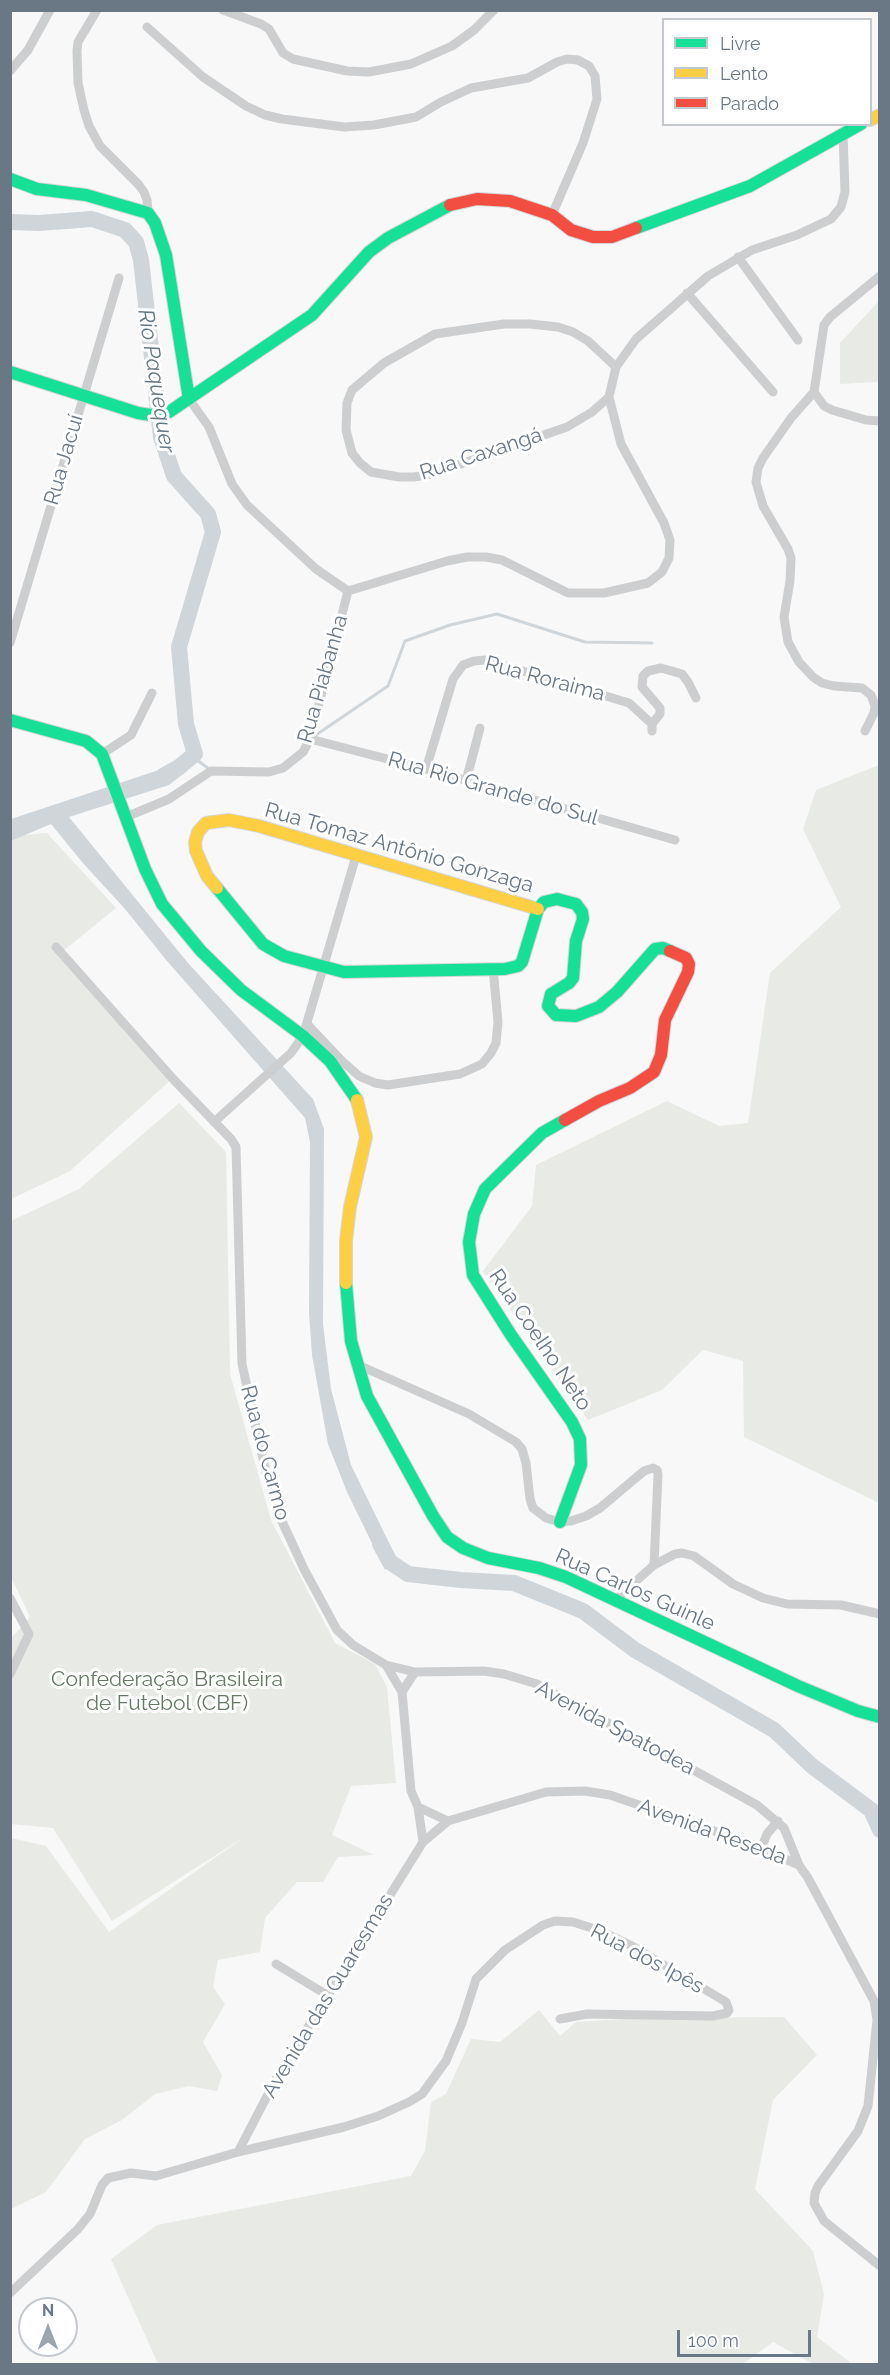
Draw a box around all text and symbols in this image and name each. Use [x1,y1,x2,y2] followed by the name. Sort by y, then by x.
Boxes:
[662,18,872,126] legend
[720,33,761,54] text: Livre
[720,63,768,84] text: Lento
[720,93,779,114] text: Parado
[132,307,180,455] water label: Rio Paquequer
[39,412,89,508] street label: Rua Jacuí
[417,422,545,486] street label: Rua Caxangá
[293,612,353,746] street label: Rua Piabanha
[482,651,608,707] street label: Rua Roraima
[385,747,601,831] street label: Rua Rio Grande do Sul
[262,798,536,898] street label: Rua Tomaz Antônio Gonzaga
[483,1264,597,1416] street label: Rua Coelho Neto
[235,1383,295,1523] street label: Rua do Carmo
[551,1543,719,1637] street label: Rua Carlos Guinle
[51,1667,283,1717] park label: Confederação Brasileira de Futebol (CBF)
[531,1675,699,1781] street label: Avenida Spatodea
[634,1793,790,1871] street label: Avenida Reseda
[257,1889,399,2103] street label: Avenida das Quaresmas
[586,1919,708,1999] street label: Rua dos Ipês
[18,2297,78,2357] north arrow
[42,2301,54,2320] text: N
[680,2318,814,2356] scale bar
[688,2330,739,2351] text: 100 m

